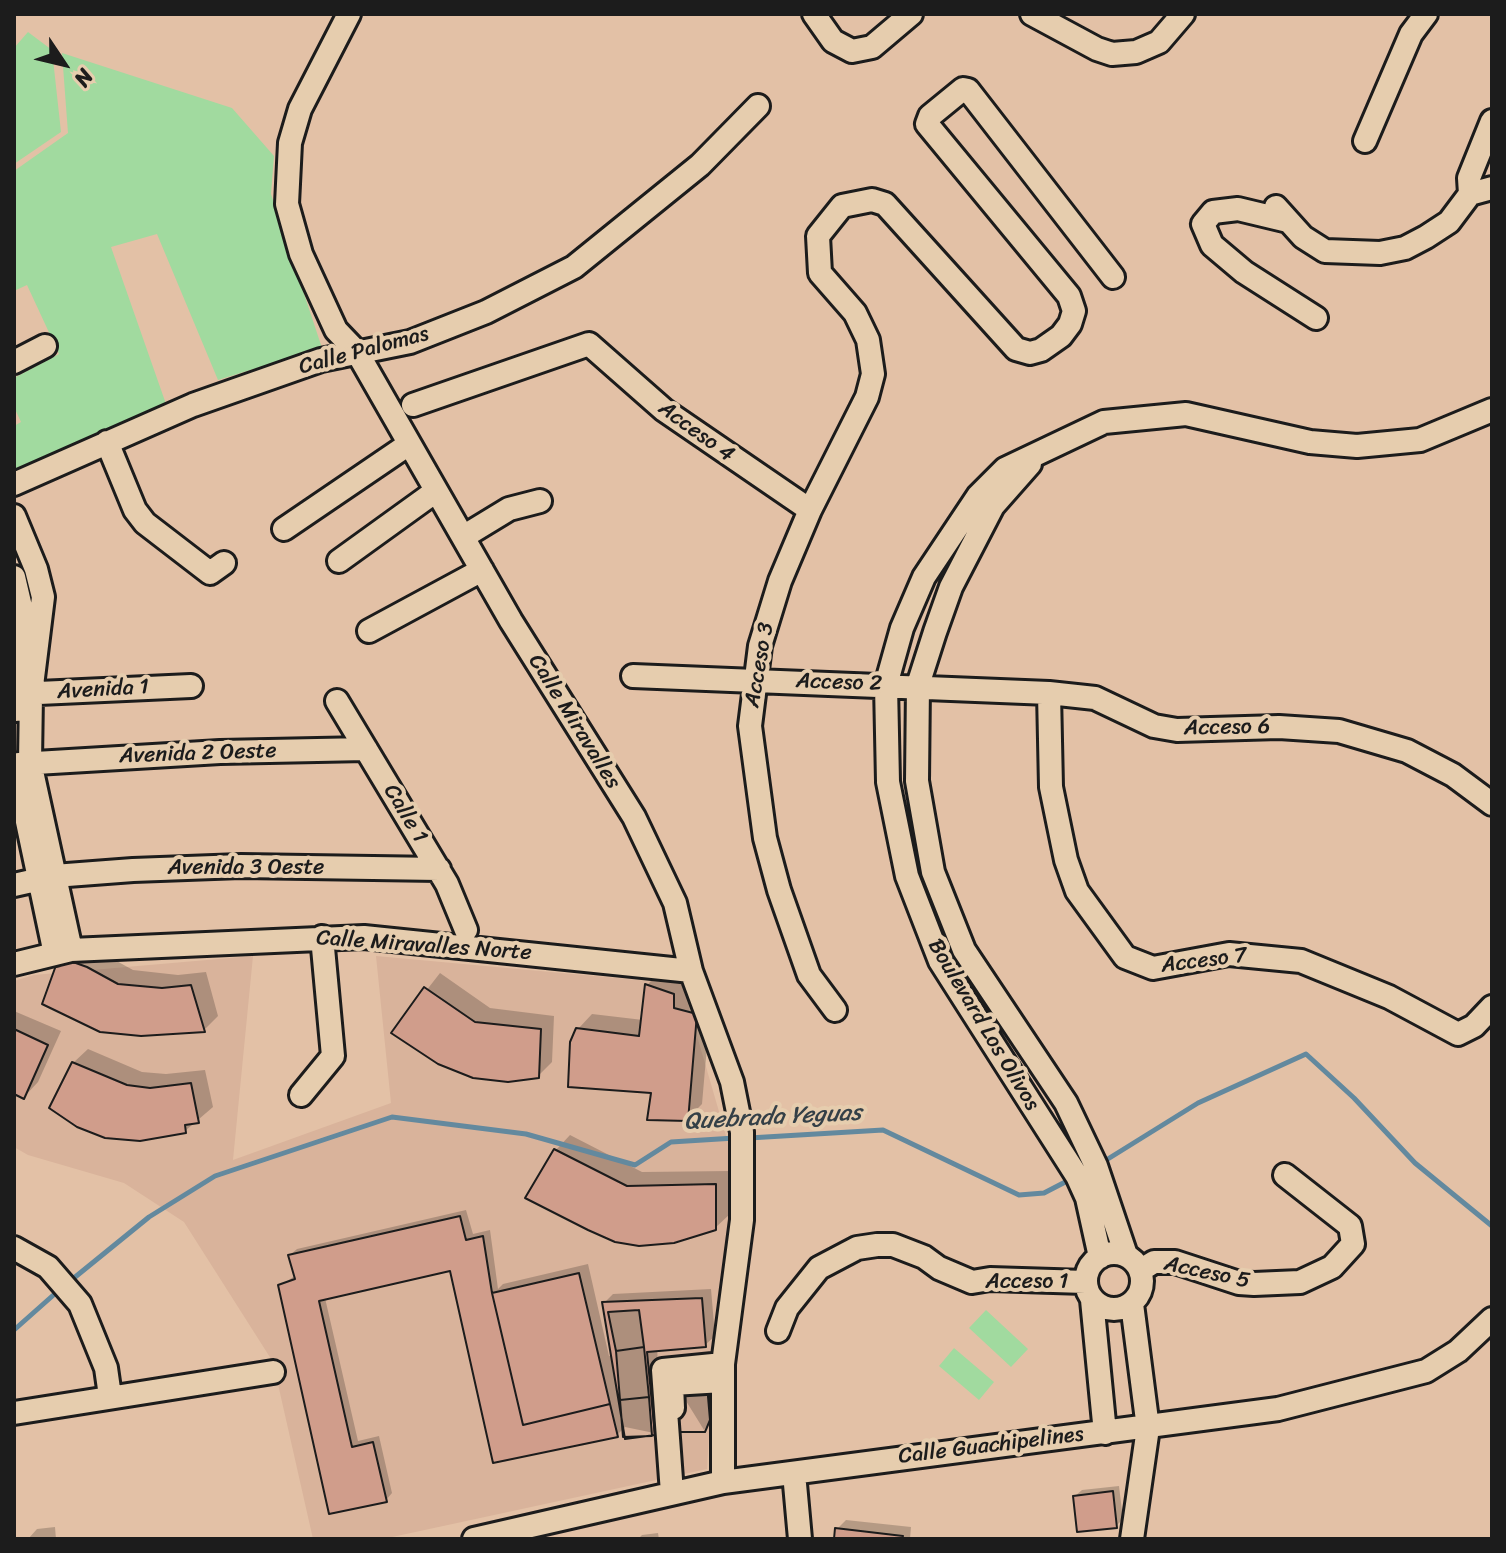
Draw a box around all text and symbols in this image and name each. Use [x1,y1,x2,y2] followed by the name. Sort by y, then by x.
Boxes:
[24,24,104,104] north arrow
[64,61,104,95] text: N
[296,321,432,381] street label: Calle Palomas
[653,396,739,468] street label: Acceso 4
[740,621,780,709] street label: Acceso 3
[522,650,626,794] street label: Calle Miravalles
[795,668,883,698] street label: Acceso 2
[57,674,149,706] street label: Avenida 1
[1184,714,1270,742] street label: Acceso 6
[119,738,277,770] street label: Avenida 2 Oeste
[377,780,433,848] street label: Calle 1
[168,855,324,881] street label: Avenida 3 Oeste
[315,925,533,967] street label: Calle Miravalles Norte
[921,934,1045,1116] street label: Boulevard Los Olivos
[1160,943,1248,979] street label: Acceso 7
[683,1099,863,1137] water label: Quebrada Yeguas
[1162,1251,1252,1295] street label: Acceso 5
[985,1269,1069,1295] street label: Acceso 1
[897,1422,1085,1470] street label: Calle Guachipelines

